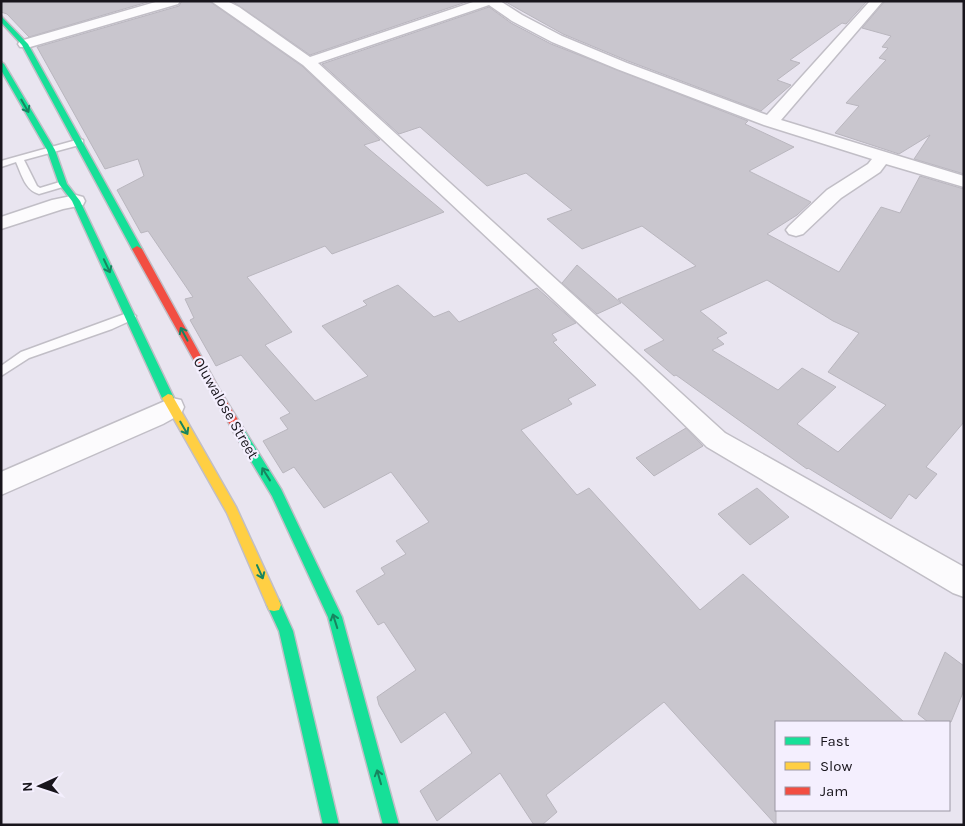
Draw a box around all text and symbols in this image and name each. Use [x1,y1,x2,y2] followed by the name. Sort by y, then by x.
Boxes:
[21,98,31,113] one-way arrow
[103,258,112,273] one-way arrow
[179,327,188,342] one-way arrow
[190,354,263,463] street label: Oluwalose Street
[180,421,190,435] one-way arrow
[260,468,270,482] one-way arrow
[255,564,265,579] one-way arrow
[330,613,340,629] one-way arrow
[775,721,950,811] legend
[820,732,850,750] text: Fast
[820,757,852,775] text: Slow
[15,761,65,811] north arrow
[374,770,384,786] one-way arrow
[19,781,36,792] text: N
[820,782,848,800] text: Jam

